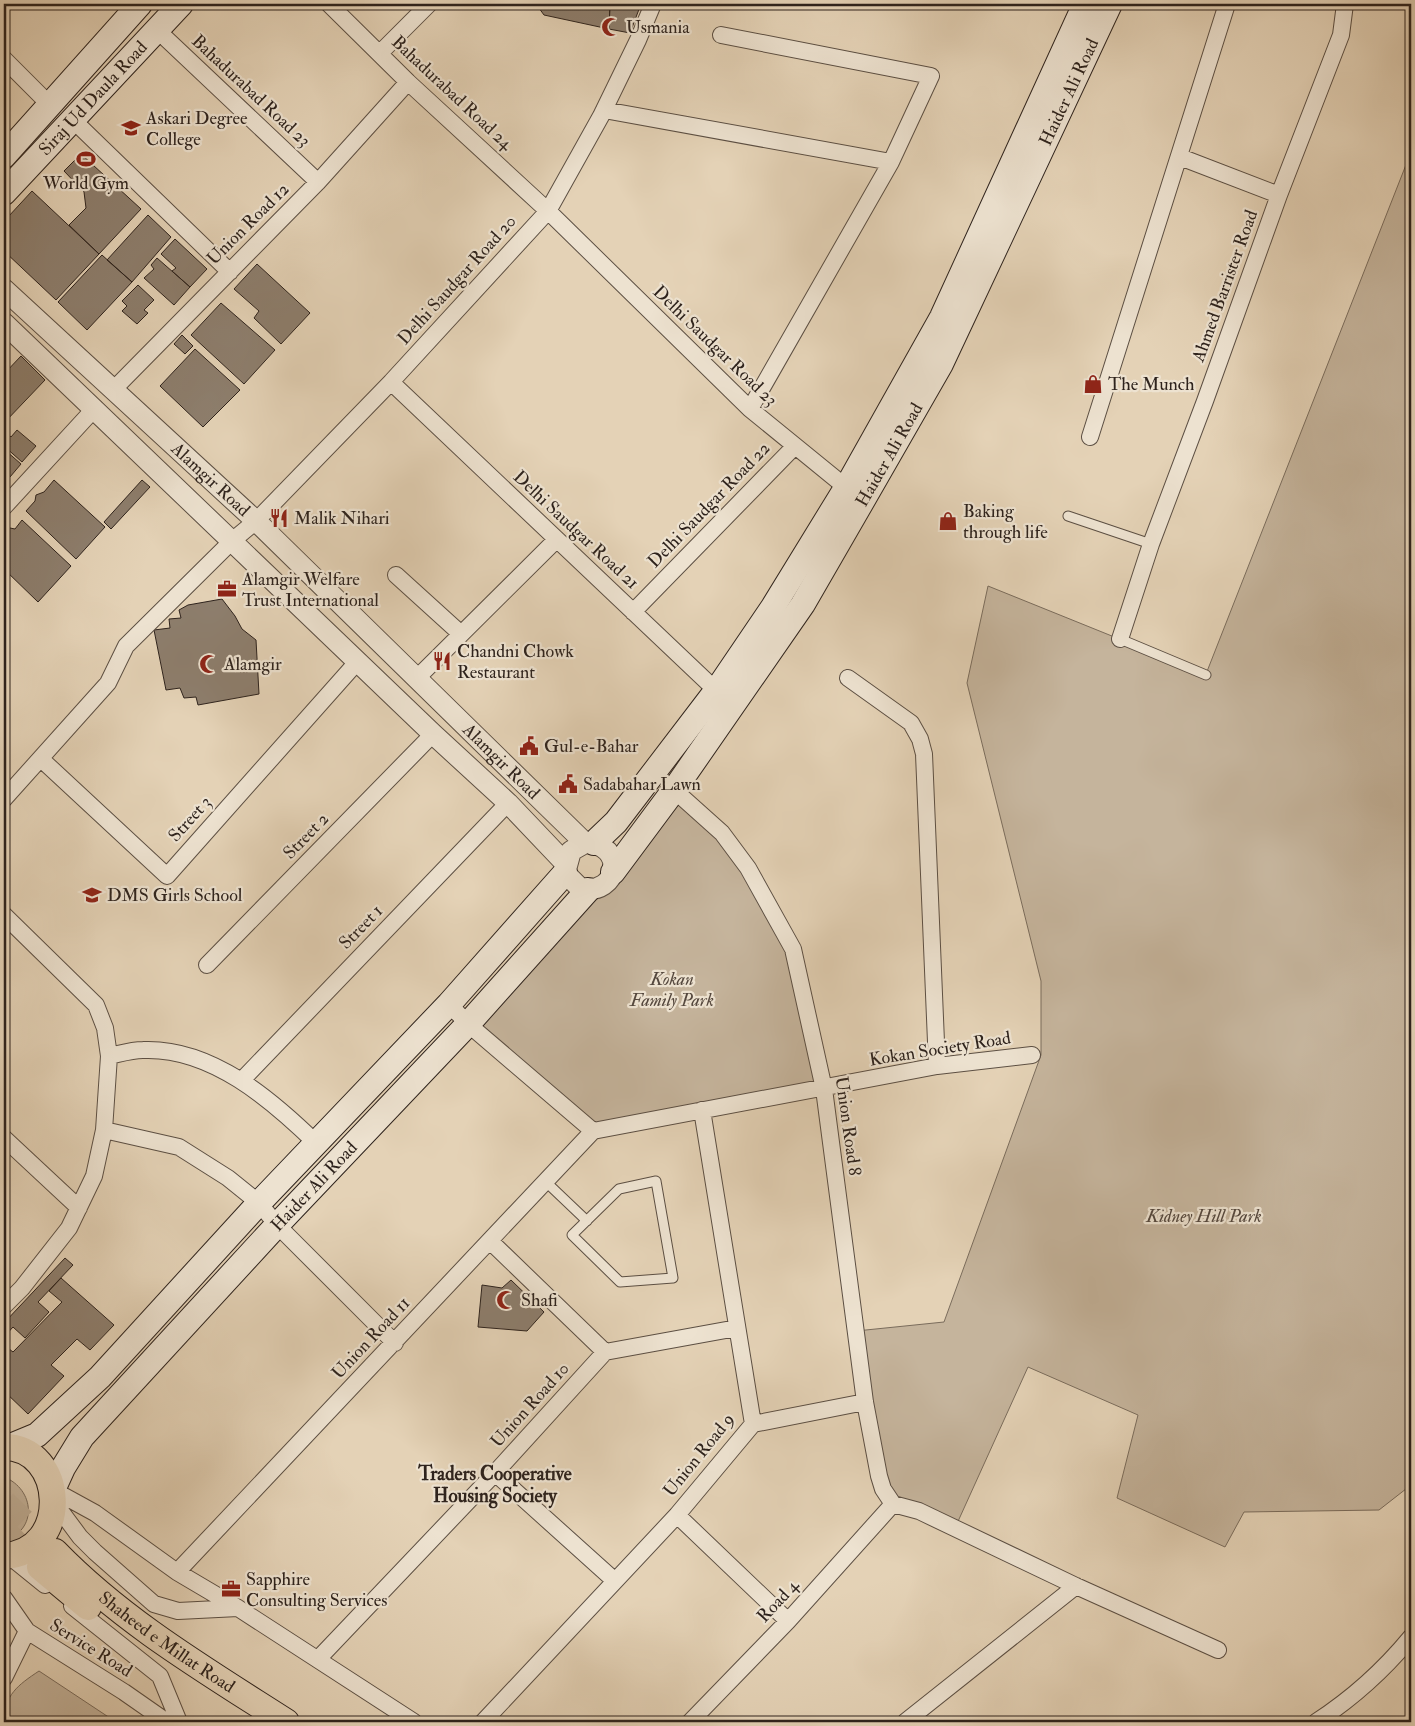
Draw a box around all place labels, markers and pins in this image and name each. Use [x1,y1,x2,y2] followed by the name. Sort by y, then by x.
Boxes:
[600,16,622,38] mosque icon: Usmania
[626,16,690,39] place label: Usmania
[145,107,248,151] place label: Askari Degree College
[120,117,142,139] school or university icon: Askari Degree College
[75,148,97,170] sports icon: World Gym
[42,172,129,195] place label: World Gym
[1082,373,1104,395] shop icon: The Munch
[1108,373,1195,396] place label: The Munch
[963,500,1048,544] place label: Baking through life
[268,507,290,529] restaurant icon: Malik Nihari
[294,507,390,530] place label: Malik Nihari
[937,510,959,532] shop icon: Baking through life
[241,568,379,612] place label: Alamgir Welfare Trust International
[216,578,238,600] office icon: Alamgir Welfare Trust International
[457,640,574,684] place label: Chandni Chowk Restaurant
[431,650,453,672] restaurant icon: Chandni Chowk Restaurant
[198,653,220,675] mosque icon: Alamgir
[223,653,282,676] place label: Alamgir
[518,735,540,757] public building icon: Gul-e-Bahar
[544,735,639,758] place label: Gul-e-Bahar
[557,773,579,795] public building icon: Sadabahar Lawn
[583,773,701,796] place label: Sadabahar Lawn
[81,884,103,906] school or university icon: DMS Girls School
[107,884,243,907] place label: DMS Girls School
[495,1289,517,1311] mosque icon: Shafi
[521,1289,558,1312] place label: Shafi
[246,1568,388,1612] place label: Sapphire Consulting Services
[220,1578,242,1600] office icon: Sapphire Consulting Services

